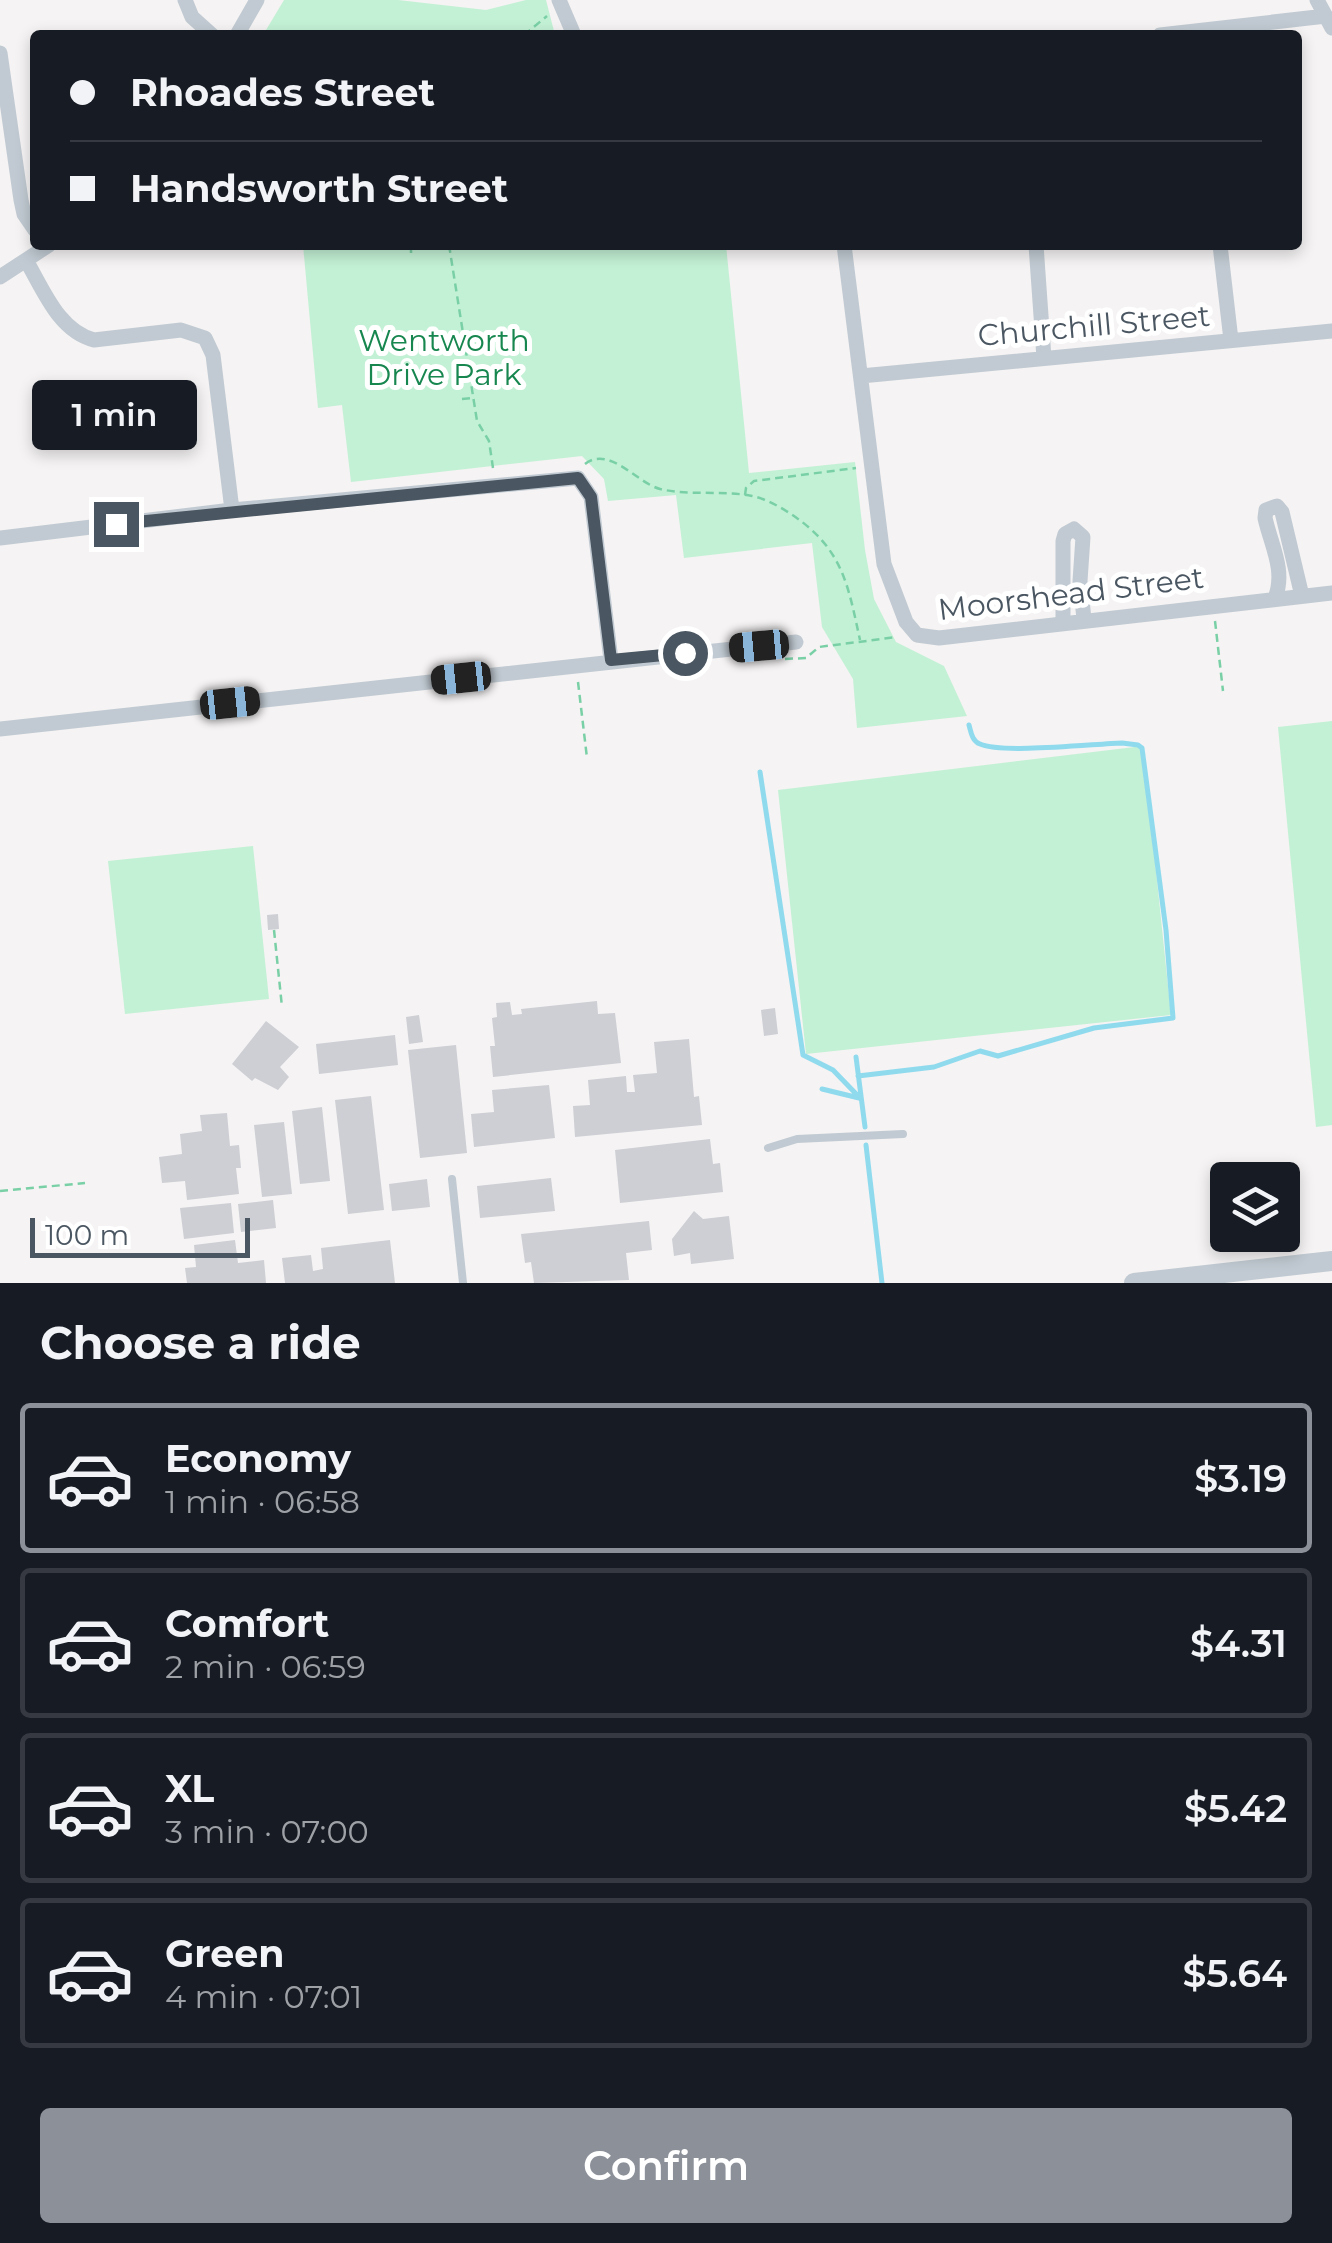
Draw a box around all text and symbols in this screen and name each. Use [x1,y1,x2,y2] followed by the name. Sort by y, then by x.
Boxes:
[130,69,435,116] text: Rhoades Street
[130,165,508,212] text: Handsworth Street
[976,297,1212,354] street label: Churchill Street
[358,322,530,393] park label: Wentworth Drive Park
[34,379,198,449] callout: 1 min
[72,395,157,434] text: 1 min
[94,502,139,547] route end
[936,559,1206,628] street label: Moorshead Street
[728,628,790,664] car
[663,631,708,676] route start
[430,660,492,696] car
[199,685,261,721] car
[1210,1162,1300,1252] map controls
[1210,1162,1300,1252] button: layers
[30,1213,250,1258] scale bar
[45,1218,129,1252] text: 100 m
[40,1315,361,1370] text: Choose a ride
[45,1433,135,1523] icon: car
[165,1435,351,1482] text: Economy
[1194,1455,1287,1502] text: $3.19
[165,1482,360,1521] text: 1 min · 06:58
[45,1598,135,1688] icon: car
[165,1600,329,1647] text: Comfort
[1190,1620,1287,1667] text: $4.31
[165,1647,366,1686] text: 2 min · 06:59
[45,1763,135,1853] icon: car
[165,1765,214,1812] text: XL
[1184,1785,1287,1832] text: $5.42
[165,1812,369,1851] text: 3 min · 07:00
[45,1928,135,2018] icon: car
[165,1930,285,1977] text: Green
[1182,1950,1287,1997] text: $5.64
[165,1977,362,2016] text: 4 min · 07:01
[40,2108,1292,2223] button: Confirm

